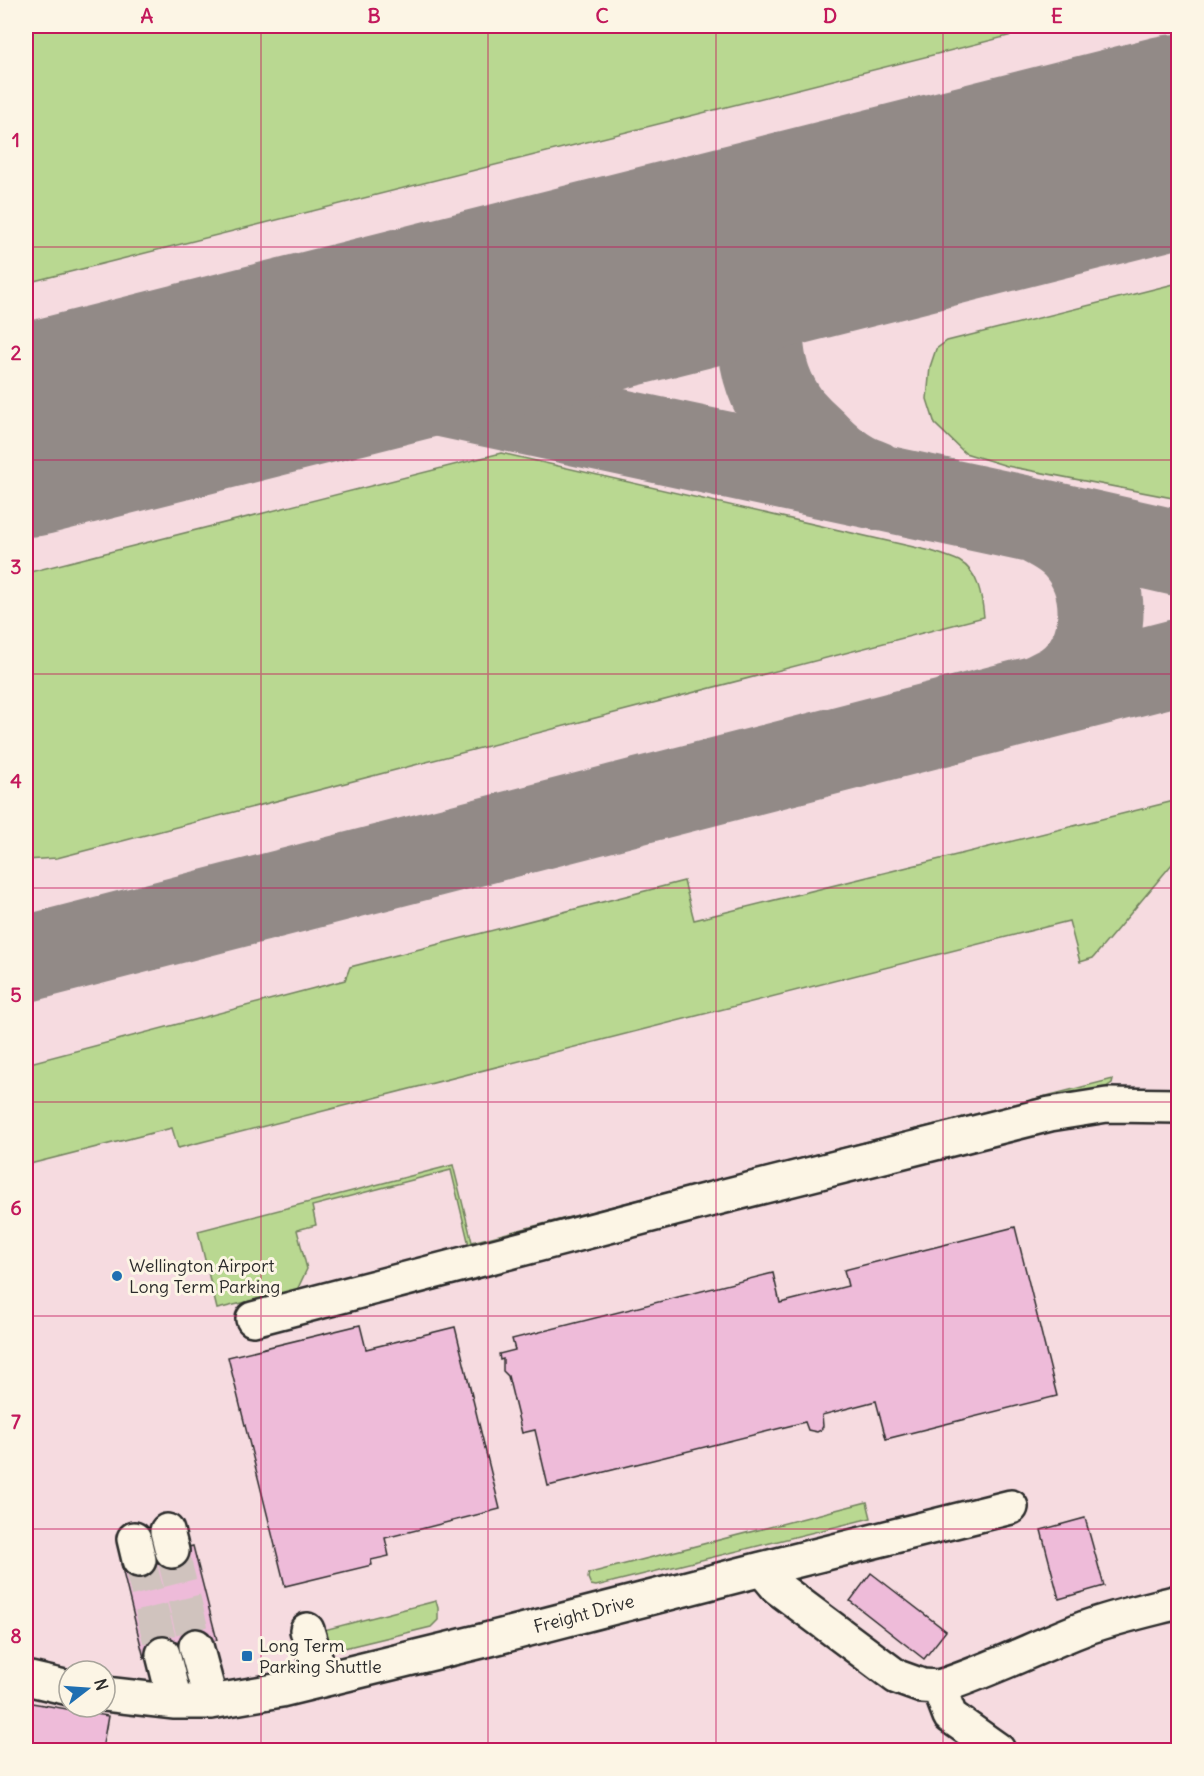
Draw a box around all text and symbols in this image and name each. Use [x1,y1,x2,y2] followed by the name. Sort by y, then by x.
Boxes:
[141,3,154,28] text: A
[367,3,381,28] text: B
[595,3,609,28] text: C
[823,3,837,28] text: D
[1051,3,1063,28] text: E
[12,127,20,152] text: 1
[11,340,22,365] text: 2
[10,554,22,579] text: 3
[10,768,22,793] text: 4
[10,982,22,1007] text: 5
[10,1195,22,1220] text: 6
[129,1254,280,1298] place label: Wellington Airport Long Term Parking
[110,1269,124,1283] marker: Wellington Airport Long Term Parking
[11,1409,21,1434] text: 7
[531,1589,637,1638] street label: Freight Drive
[10,1623,22,1648] text: 8
[259,1634,382,1678] place label: Long Term Parking Shuttle
[240,1649,254,1663] marker: Long Term Parking Shuttle
[57,1659,117,1719] north arrow
[90,1676,113,1693] text: N

